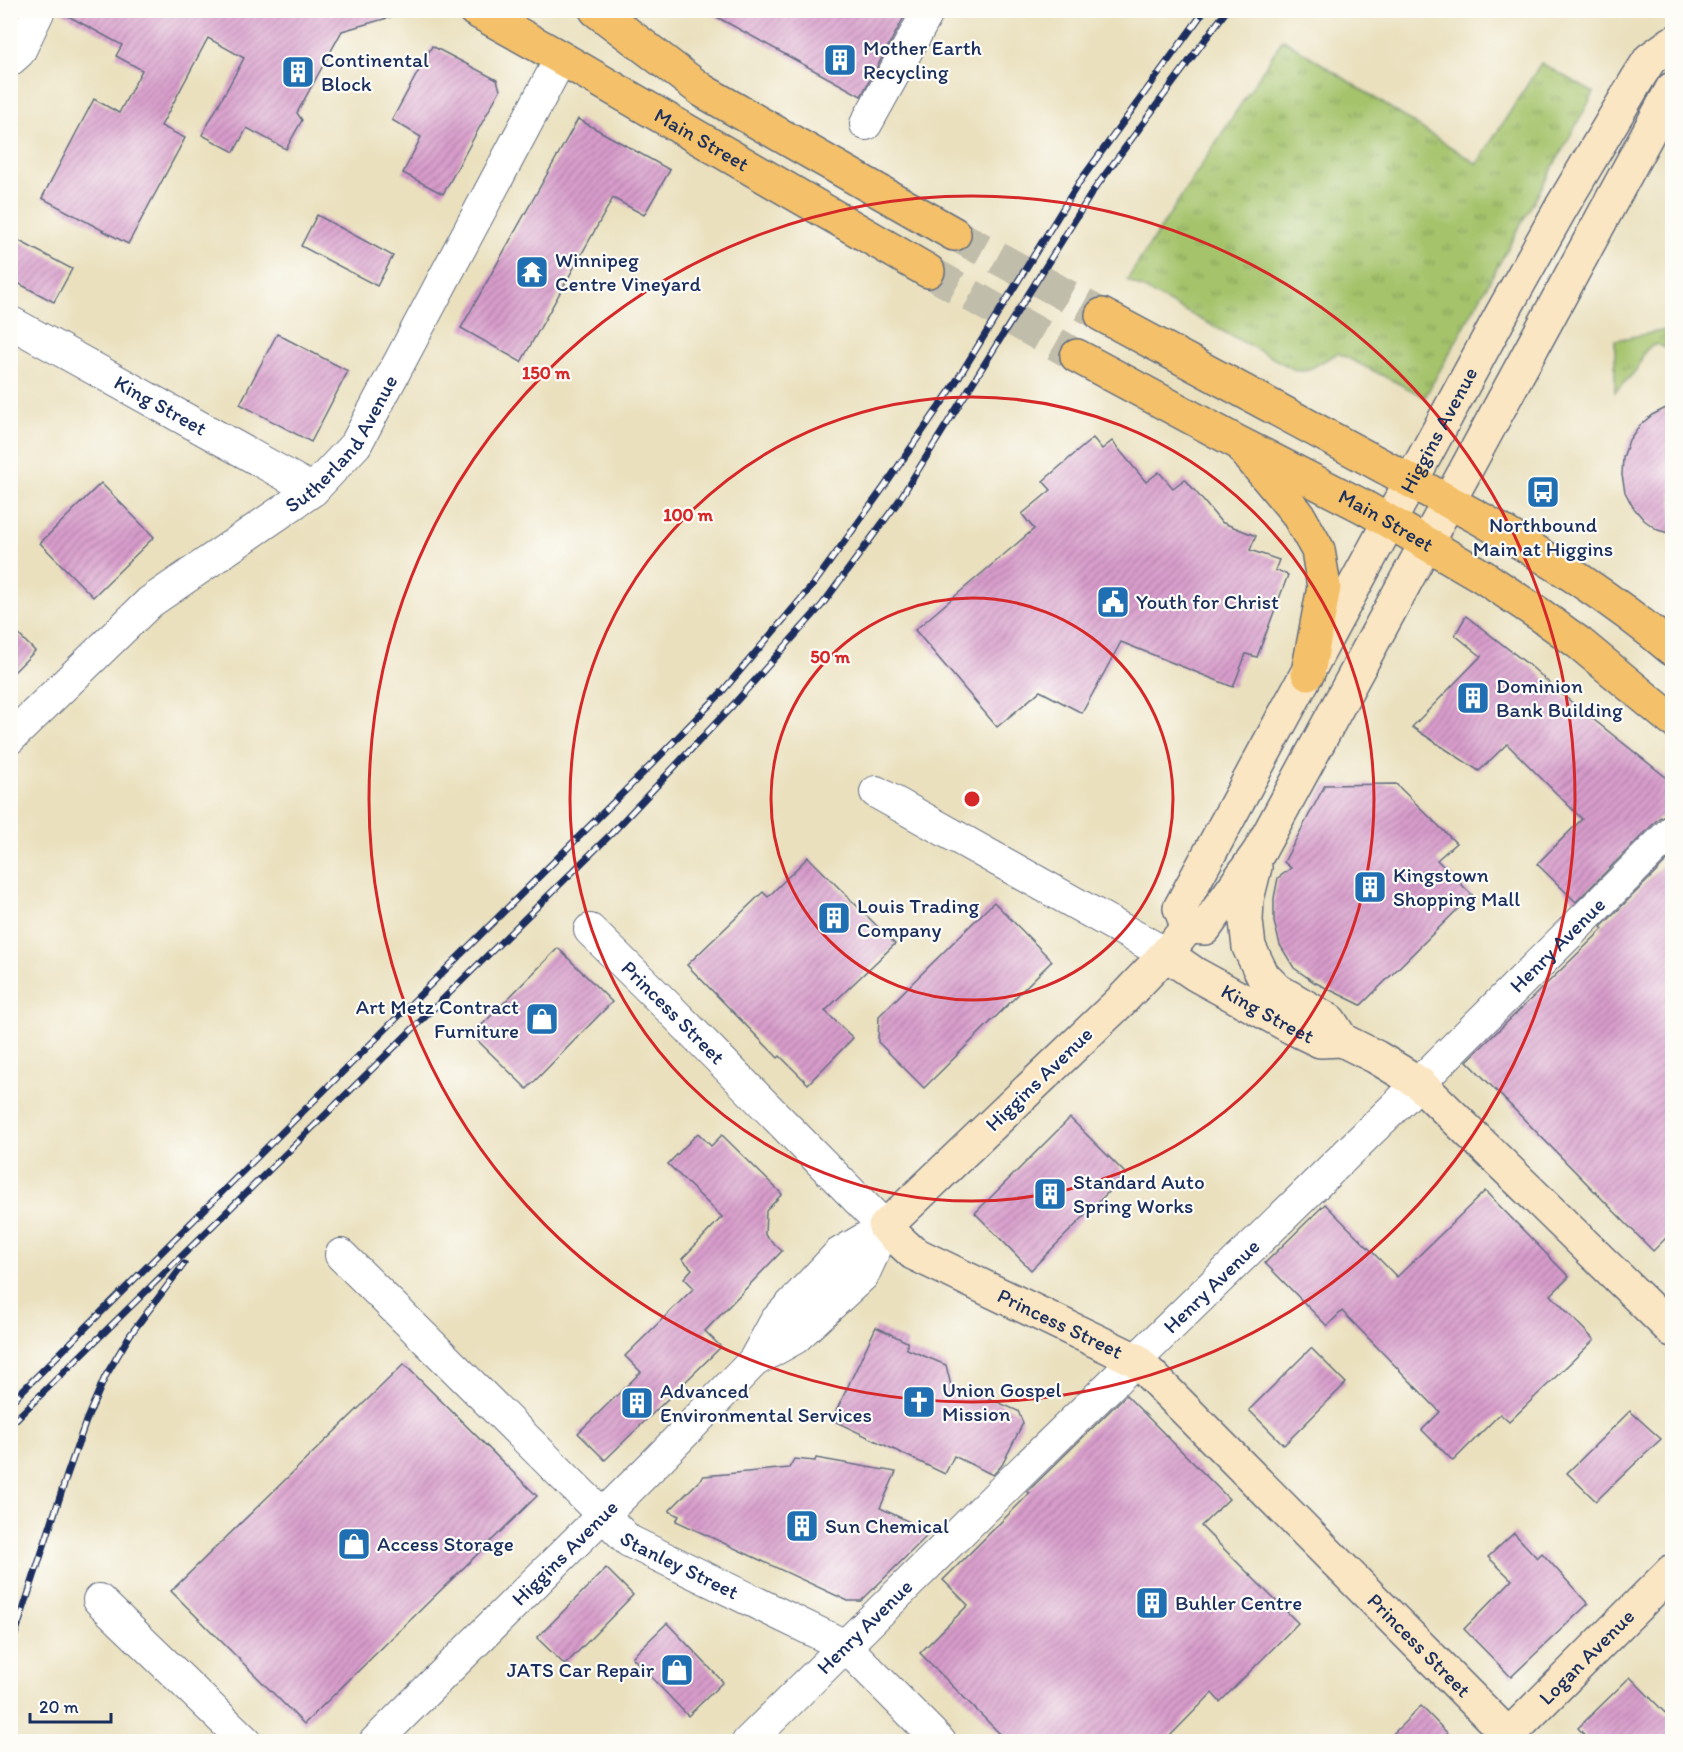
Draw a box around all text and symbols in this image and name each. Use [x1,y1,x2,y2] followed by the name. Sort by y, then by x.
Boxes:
[863,35,982,84] place label: Mother Earth Recycling
[822,42,858,78] building icon: Mother Earth Recycling
[321,47,429,96] place label: Continental Block
[280,54,316,90] building icon: Continental Block
[650,102,754,176] street label: Main Street
[555,247,701,296] place label: Winnipeg Centre Vineyard
[514,254,550,290] temple icon: Winnipeg Centre Vineyard
[522,362,571,384] text: 150 m
[1394,363,1483,497] street label: Higgins Avenue
[110,369,211,441] street label: King Street
[280,371,402,518] street label: Sutherland Avenue
[1525,474,1561,510] bus stop icon: Northbound Main at Higgins
[1334,483,1438,557] street label: Main Street
[663,504,714,526] text: 100 m
[1473,512,1613,561] place label: Northbound Main at Higgins
[1095,584,1131,620] public building icon: Youth for Christ
[1136,589,1279,614] place label: Youth for Christ
[810,646,851,668] text: 50 m
[1496,673,1623,722] place label: Dominion Bank Building
[1455,680,1491,716] building icon: Dominion Bank Building
[962,789,982,809] centre of rings
[1393,862,1520,911] place label: Kingstown Shopping Mall
[1352,869,1388,905] building icon: Kingstown Shopping Mall
[1504,892,1610,998] street label: Henry Avenue
[857,893,980,942] place label: Louis Trading Company
[816,900,852,936] building icon: Louis Trading Company
[616,955,730,1069] street label: Princess Street
[1217,978,1318,1048] street label: King Street
[356,994,519,1043] place label: Art Metz Contract Furniture
[524,1001,560,1037] shop icon: Art Metz Contract Furniture
[980,1021,1098,1136] street label: Higgins Avenue
[1073,1169,1205,1218] place label: Standard Auto Spring Works
[1032,1176,1068,1212] building icon: Standard Auto Spring Works
[1158,1233,1264,1338] street label: Henry Avenue
[994,1282,1127,1364] street label: Princess Street
[942,1377,1061,1426] place label: Union Gospel Mission
[660,1378,872,1427] place label: Advanced Environmental Services
[901,1384,937,1420] church icon: Union Gospel Mission
[619,1385,655,1421] building icon: Advanced Environmental Services
[506,1494,623,1611] street label: Higgins Avenue
[784,1508,820,1544] building icon: Sun Chemical
[825,1513,949,1538] place label: Sun Chemical
[336,1526,372,1562] shop icon: Access Storage
[615,1526,743,1604] street label: Stanley Street
[377,1531,514,1556] place label: Access Storage
[811,1574,917,1679] street label: Henry Avenue
[1134,1585,1170,1621] building icon: Buhler Centre
[1363,1588,1476,1702] street label: Princess Street
[1175,1590,1302,1615] place label: Buhler Centre
[1533,1603,1639,1710] street label: Logan Avenue
[659,1652,695,1688] shop icon: JATS Car Repair
[507,1657,655,1682] place label: JATS Car Repair
[30,1686,111,1724] scale bar
[39,1696,79,1718] text: 20 m

